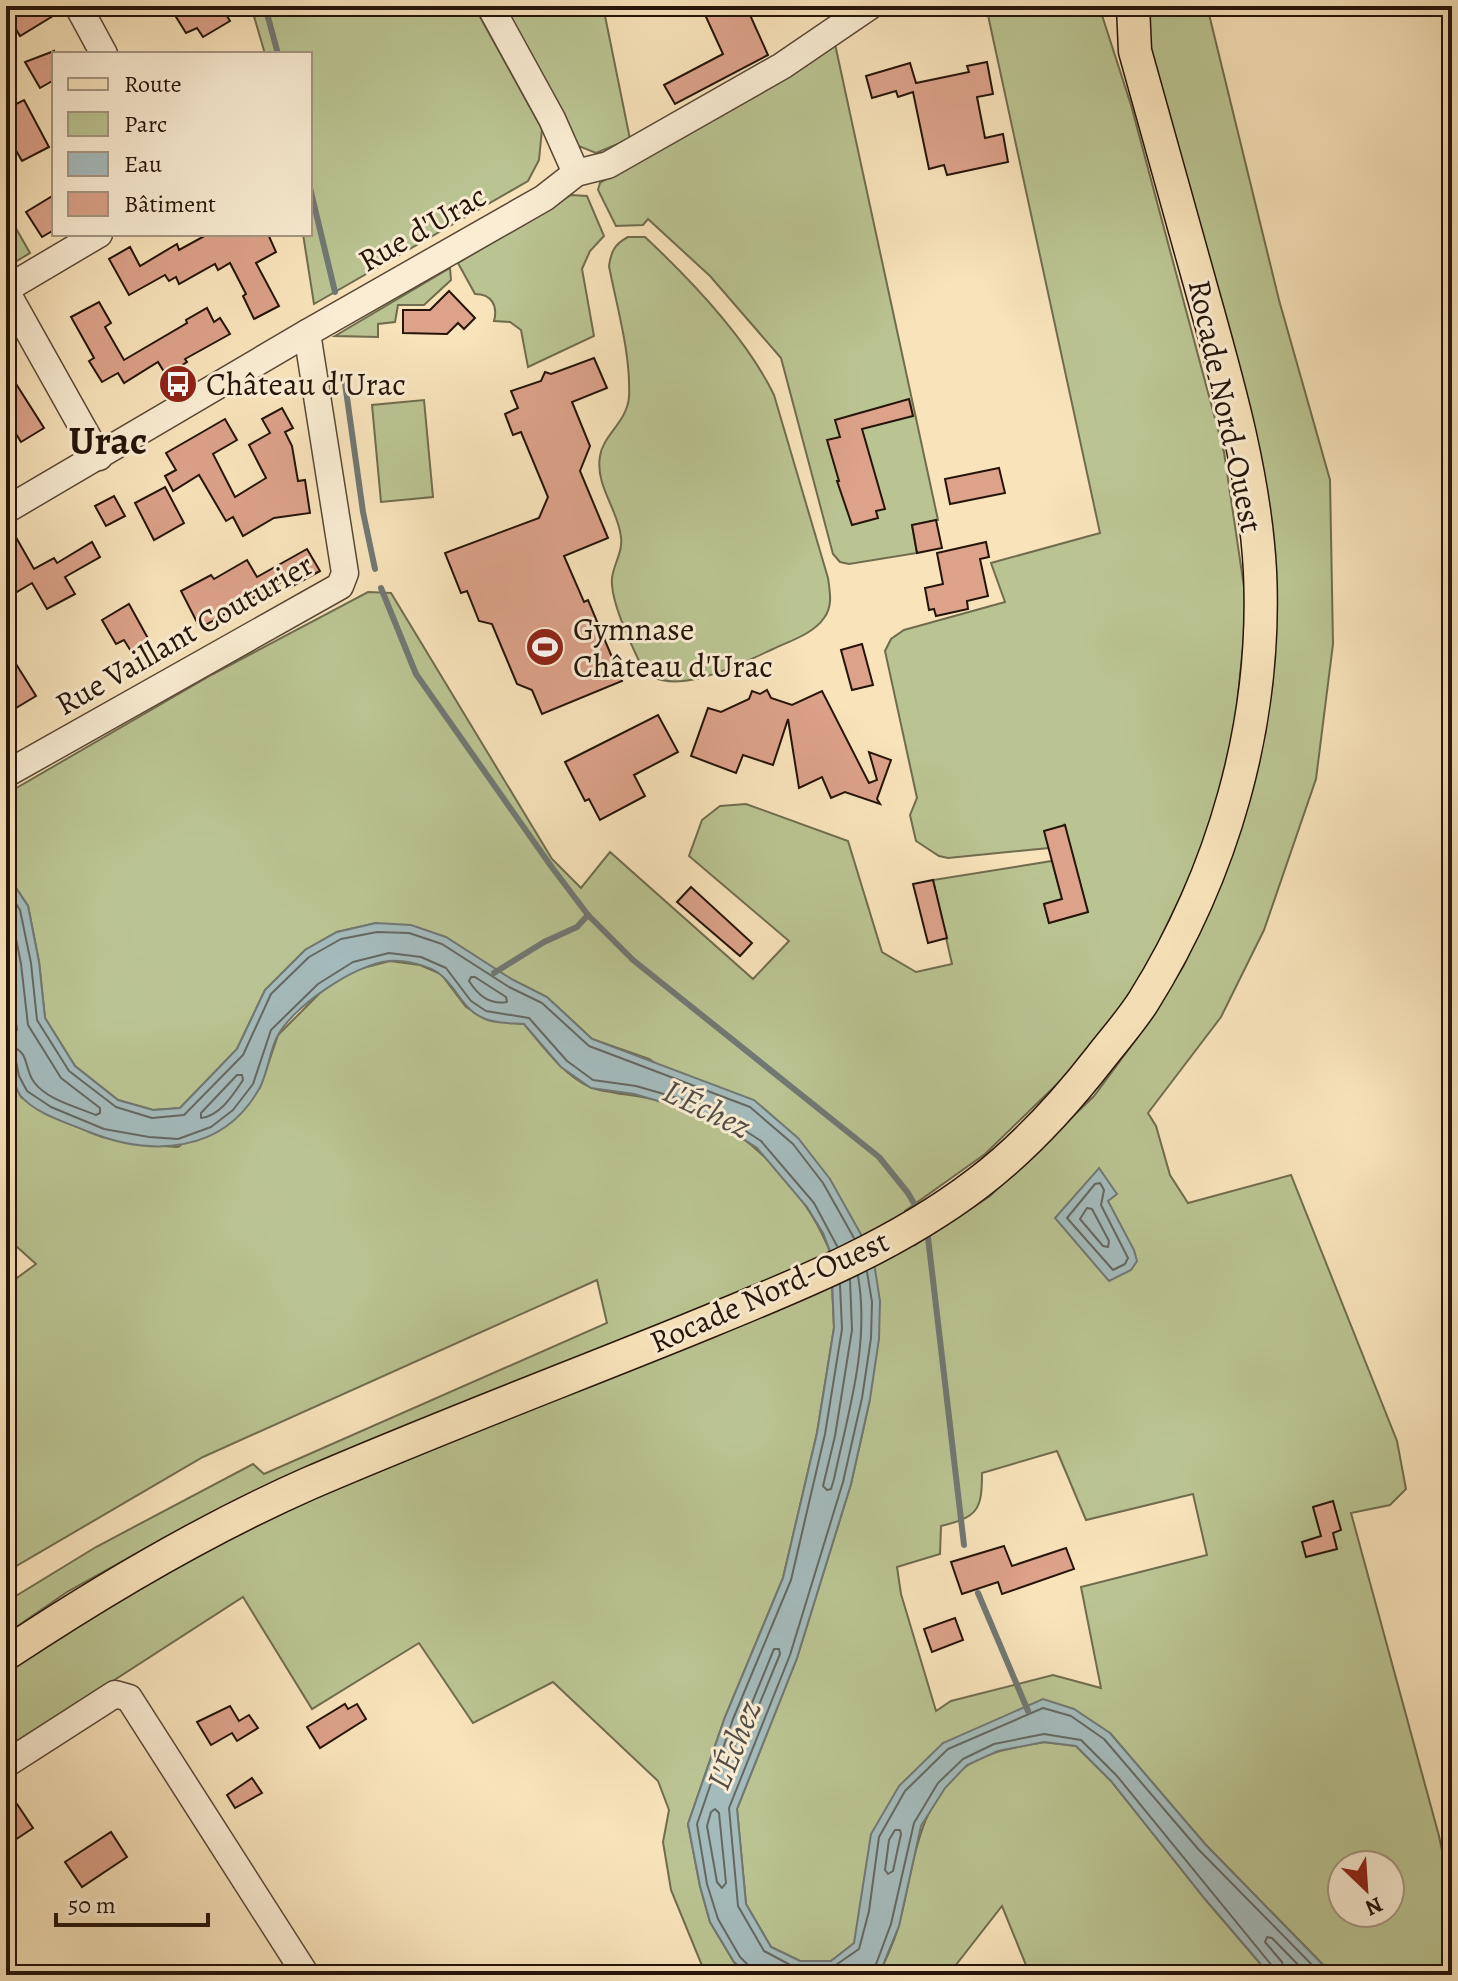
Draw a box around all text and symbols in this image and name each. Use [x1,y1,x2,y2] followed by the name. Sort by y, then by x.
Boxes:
[52,52,312,236] legend
[124,68,182,100] text: Route
[124,108,167,140] text: Parc
[124,148,162,180] text: Eau
[350,174,494,282] street label: Rue d'Urac
[124,188,216,220] text: Bâtiment
[1178,276,1274,536] street label: Rocade Nord-Ouest
[206,362,406,406] place label: Château d'Urac
[157,363,199,405] bus stop icon: Château d'Urac
[69,413,147,468] district label: Urac
[47,542,321,726] street label: Rue Vaillant Couturier
[573,607,773,688] place label: Gymnase Château d'Urac
[524,626,566,668] sports icon: Gymnase Château d'Urac
[655,1067,759,1150] water label: L'Échez
[642,1219,896,1363] street label: Rocade Nord-Ouest
[695,1693,773,1796] water label: L'Échez
[1326,1849,1406,1929] north arrow
[56,1877,208,1927] scale bar
[68,1889,116,1921] text: 50 m
[1360,1889,1388,1923] text: N

